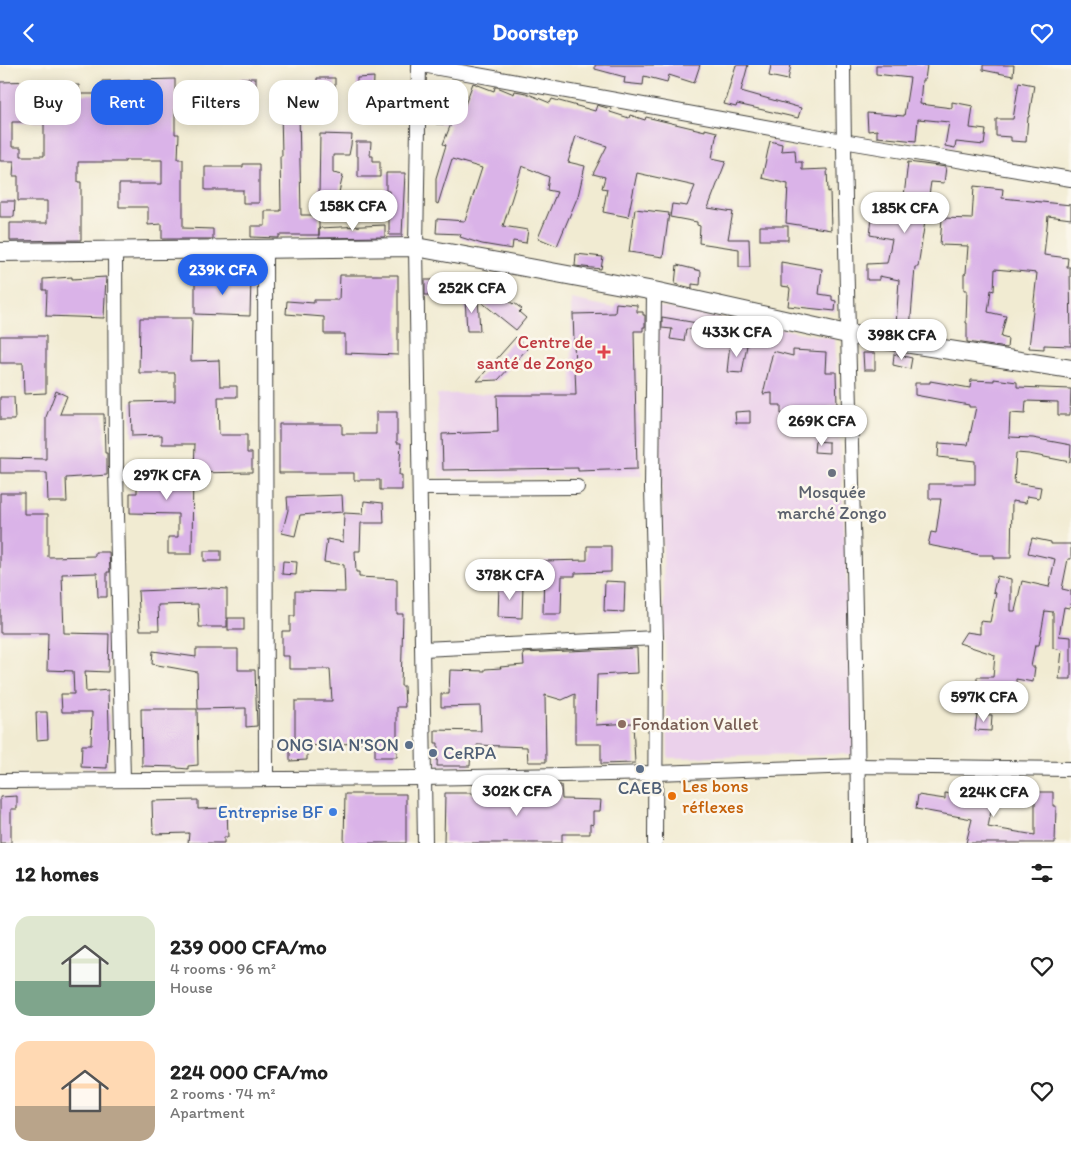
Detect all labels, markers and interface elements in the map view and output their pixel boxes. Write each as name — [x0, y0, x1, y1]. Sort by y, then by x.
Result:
icon: back — [15, 19, 43, 47]
text: Doorstep — [492, 19, 579, 46]
icon: heart — [1028, 19, 1056, 47]
chip: Buy — [15, 80, 81, 125]
chip: Rent — [91, 80, 163, 125]
chip: Filters — [173, 80, 259, 125]
chip: New — [269, 80, 338, 125]
chip: Apartment — [348, 80, 468, 125]
pin: 158K CFA — [301, 189, 405, 232]
pin: 185K CFA — [853, 191, 957, 234]
text: 158K CFA — [319, 196, 387, 215]
text: 185K CFA — [871, 198, 939, 217]
pin: 239K CFA — [171, 253, 275, 296]
text: 239K CFA — [189, 260, 257, 279]
pin: 252K CFA — [420, 271, 524, 314]
text: 252K CFA — [438, 278, 506, 297]
pin: 433K CFA — [685, 315, 789, 358]
pin: 398K CFA — [850, 319, 954, 361]
text: 433K CFA — [702, 322, 772, 341]
text: 398K CFA — [868, 325, 936, 344]
place label: Centre de santé de Zongo — [477, 331, 593, 374]
marker: Centre de santé de Zongo — [597, 345, 611, 359]
pin: 269K CFA — [770, 405, 874, 447]
text: 269K CFA — [788, 411, 856, 430]
pin: 297K CFA — [115, 459, 219, 501]
text: 297K CFA — [133, 465, 201, 484]
marker: Mosquée marché Zongo — [826, 467, 838, 479]
place label: Mosquée marché Zongo — [777, 481, 887, 524]
pin: 378K CFA — [458, 559, 562, 601]
text: 378K CFA — [476, 565, 544, 584]
pin: 597K CFA — [932, 681, 1036, 723]
text: 597K CFA — [950, 687, 1018, 706]
place label: Fondation Vallet — [632, 713, 759, 735]
marker: Fondation Vallet — [616, 718, 628, 730]
place label: ONG SIA N'SON — [276, 734, 399, 756]
marker: ONG SIA N'SON — [403, 739, 415, 751]
place label: CeRPA — [443, 742, 497, 764]
marker: CeRPA — [427, 747, 439, 759]
marker: CAEB — [634, 763, 646, 775]
pin: 302K CFA — [465, 775, 569, 817]
place label: Les bons réflexes — [682, 775, 748, 818]
pin: 224K CFA — [942, 775, 1046, 818]
place label: CAEB — [618, 777, 662, 799]
text: 302K CFA — [482, 781, 552, 800]
text: 224K CFA — [960, 782, 1028, 801]
marker: Les bons réflexes — [666, 790, 678, 802]
place label: Entreprise BF — [218, 801, 324, 823]
marker: Entreprise BF — [327, 806, 339, 818]
icon: filters — [1028, 859, 1056, 887]
text: 12 homes — [15, 861, 99, 886]
text: 239 000 CFA/mo — [170, 934, 327, 959]
icon: home — [55, 936, 115, 996]
icon: heart — [1028, 952, 1056, 980]
text: 4 rooms · 96 m² — [170, 959, 276, 978]
text: House — [170, 978, 213, 997]
text: 224 000 CFA/mo — [170, 1059, 328, 1084]
icon: home — [55, 1061, 115, 1121]
icon: heart — [1028, 1077, 1056, 1105]
text: 2 rooms · 74 m² — [170, 1084, 275, 1103]
text: Apartment — [170, 1103, 245, 1122]

